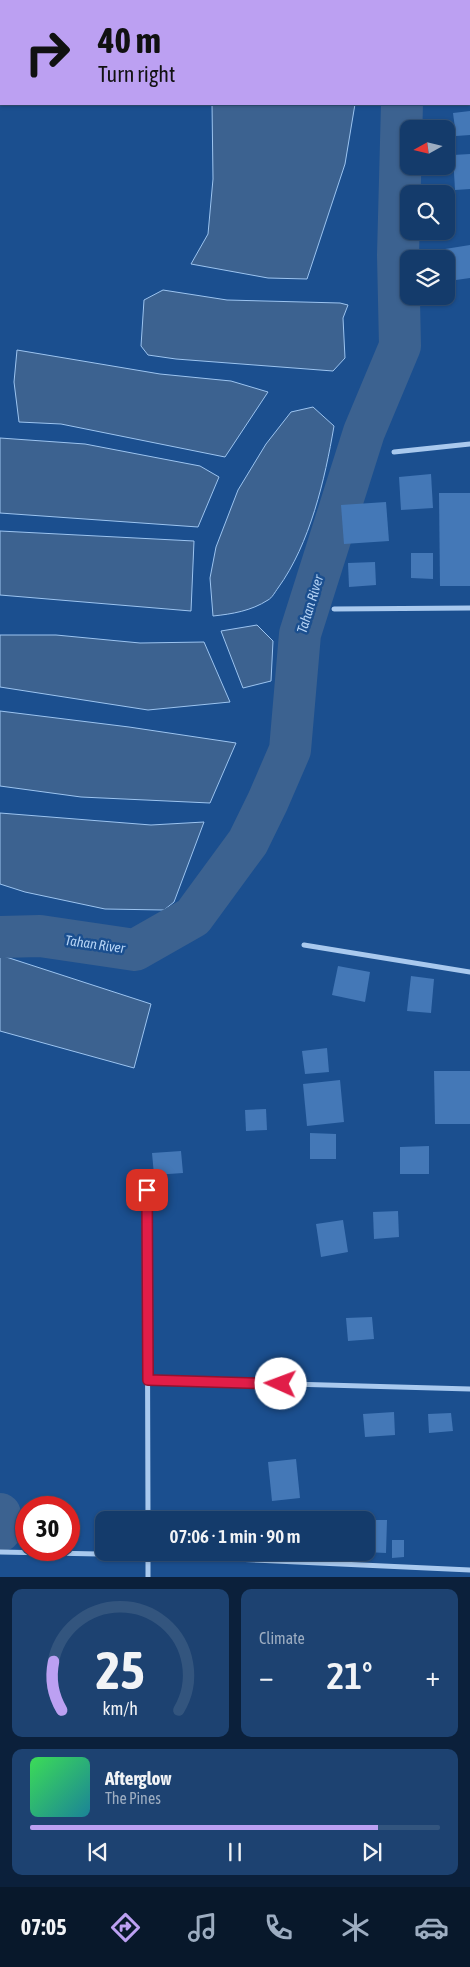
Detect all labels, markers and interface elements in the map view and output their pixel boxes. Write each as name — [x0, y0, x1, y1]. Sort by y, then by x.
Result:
icon: right — [15, 20, 80, 85]
text: 40 m — [98, 20, 161, 60]
text: Turn right — [98, 61, 175, 87]
north arrow — [400, 120, 455, 175]
map controls — [400, 120, 455, 305]
button: search — [400, 185, 455, 240]
button: layers — [400, 250, 455, 305]
water label: Tahan River — [294, 572, 327, 635]
water label: Tahan River — [64, 932, 127, 956]
pin — [126, 1169, 168, 1211]
icon: arrive — [133, 1176, 161, 1204]
position arrow — [254, 1357, 306, 1409]
speed limit sign: 30 — [15, 1496, 80, 1561]
text: 07:06 · 1 min · 90 m — [170, 1525, 300, 1547]
text: Climate — [259, 1629, 305, 1647]
text: 25 — [96, 1640, 145, 1700]
text: 21° — [326, 1654, 373, 1697]
text: − — [259, 1660, 274, 1692]
text: + — [425, 1660, 440, 1692]
text: km/h — [103, 1698, 138, 1719]
text: Afterglow — [105, 1767, 172, 1789]
text: The Pines — [105, 1789, 161, 1807]
icon: previous — [84, 1838, 112, 1866]
icon: pause — [221, 1838, 249, 1866]
icon: next — [358, 1838, 386, 1866]
icon: directions — [108, 1910, 143, 1945]
icon: music — [185, 1910, 220, 1945]
icon: phone — [261, 1910, 296, 1945]
icon: climate — [338, 1910, 373, 1945]
icon: car — [414, 1910, 449, 1945]
text: 07:05 — [21, 1914, 66, 1940]

